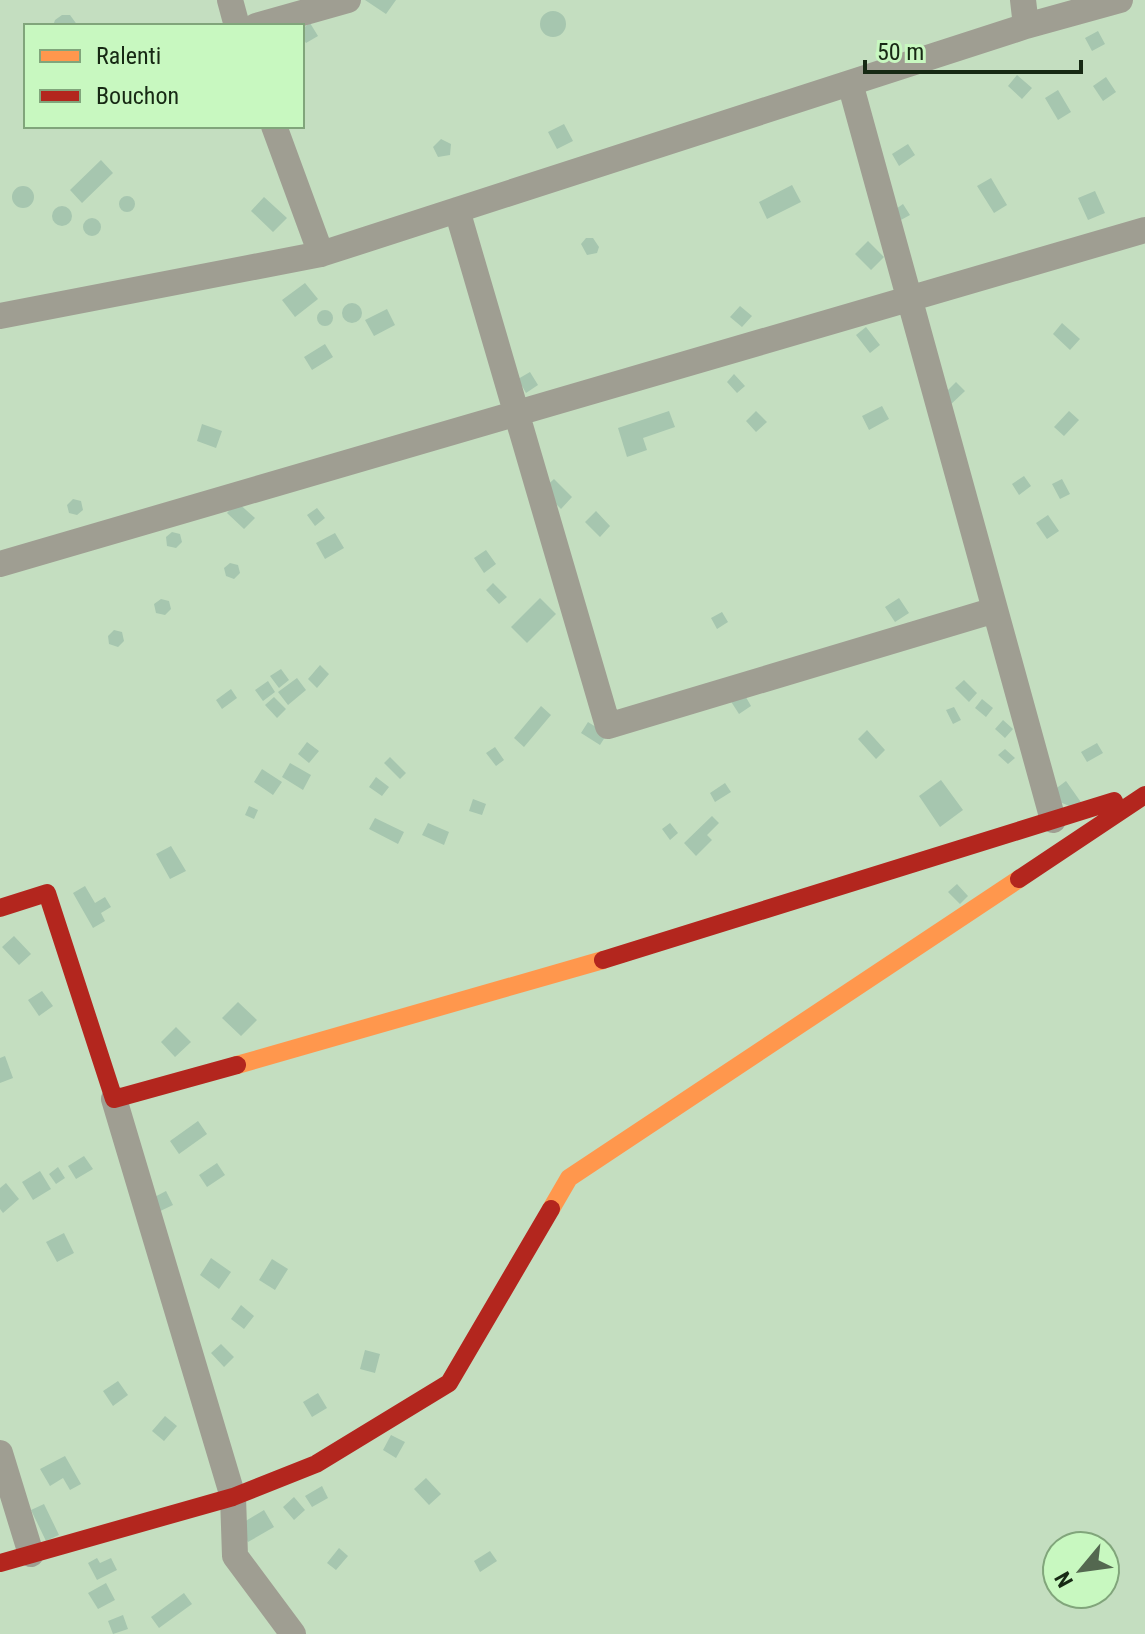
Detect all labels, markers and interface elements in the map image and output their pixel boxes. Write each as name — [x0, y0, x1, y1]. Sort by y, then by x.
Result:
legend — [24, 24, 304, 128]
scale bar — [865, 24, 1081, 74]
text: 50 m — [877, 38, 924, 66]
text: Ralenti — [96, 42, 161, 70]
text: Bouchon — [96, 82, 179, 110]
north arrow — [1041, 1530, 1121, 1610]
text: N — [1050, 1567, 1078, 1591]

